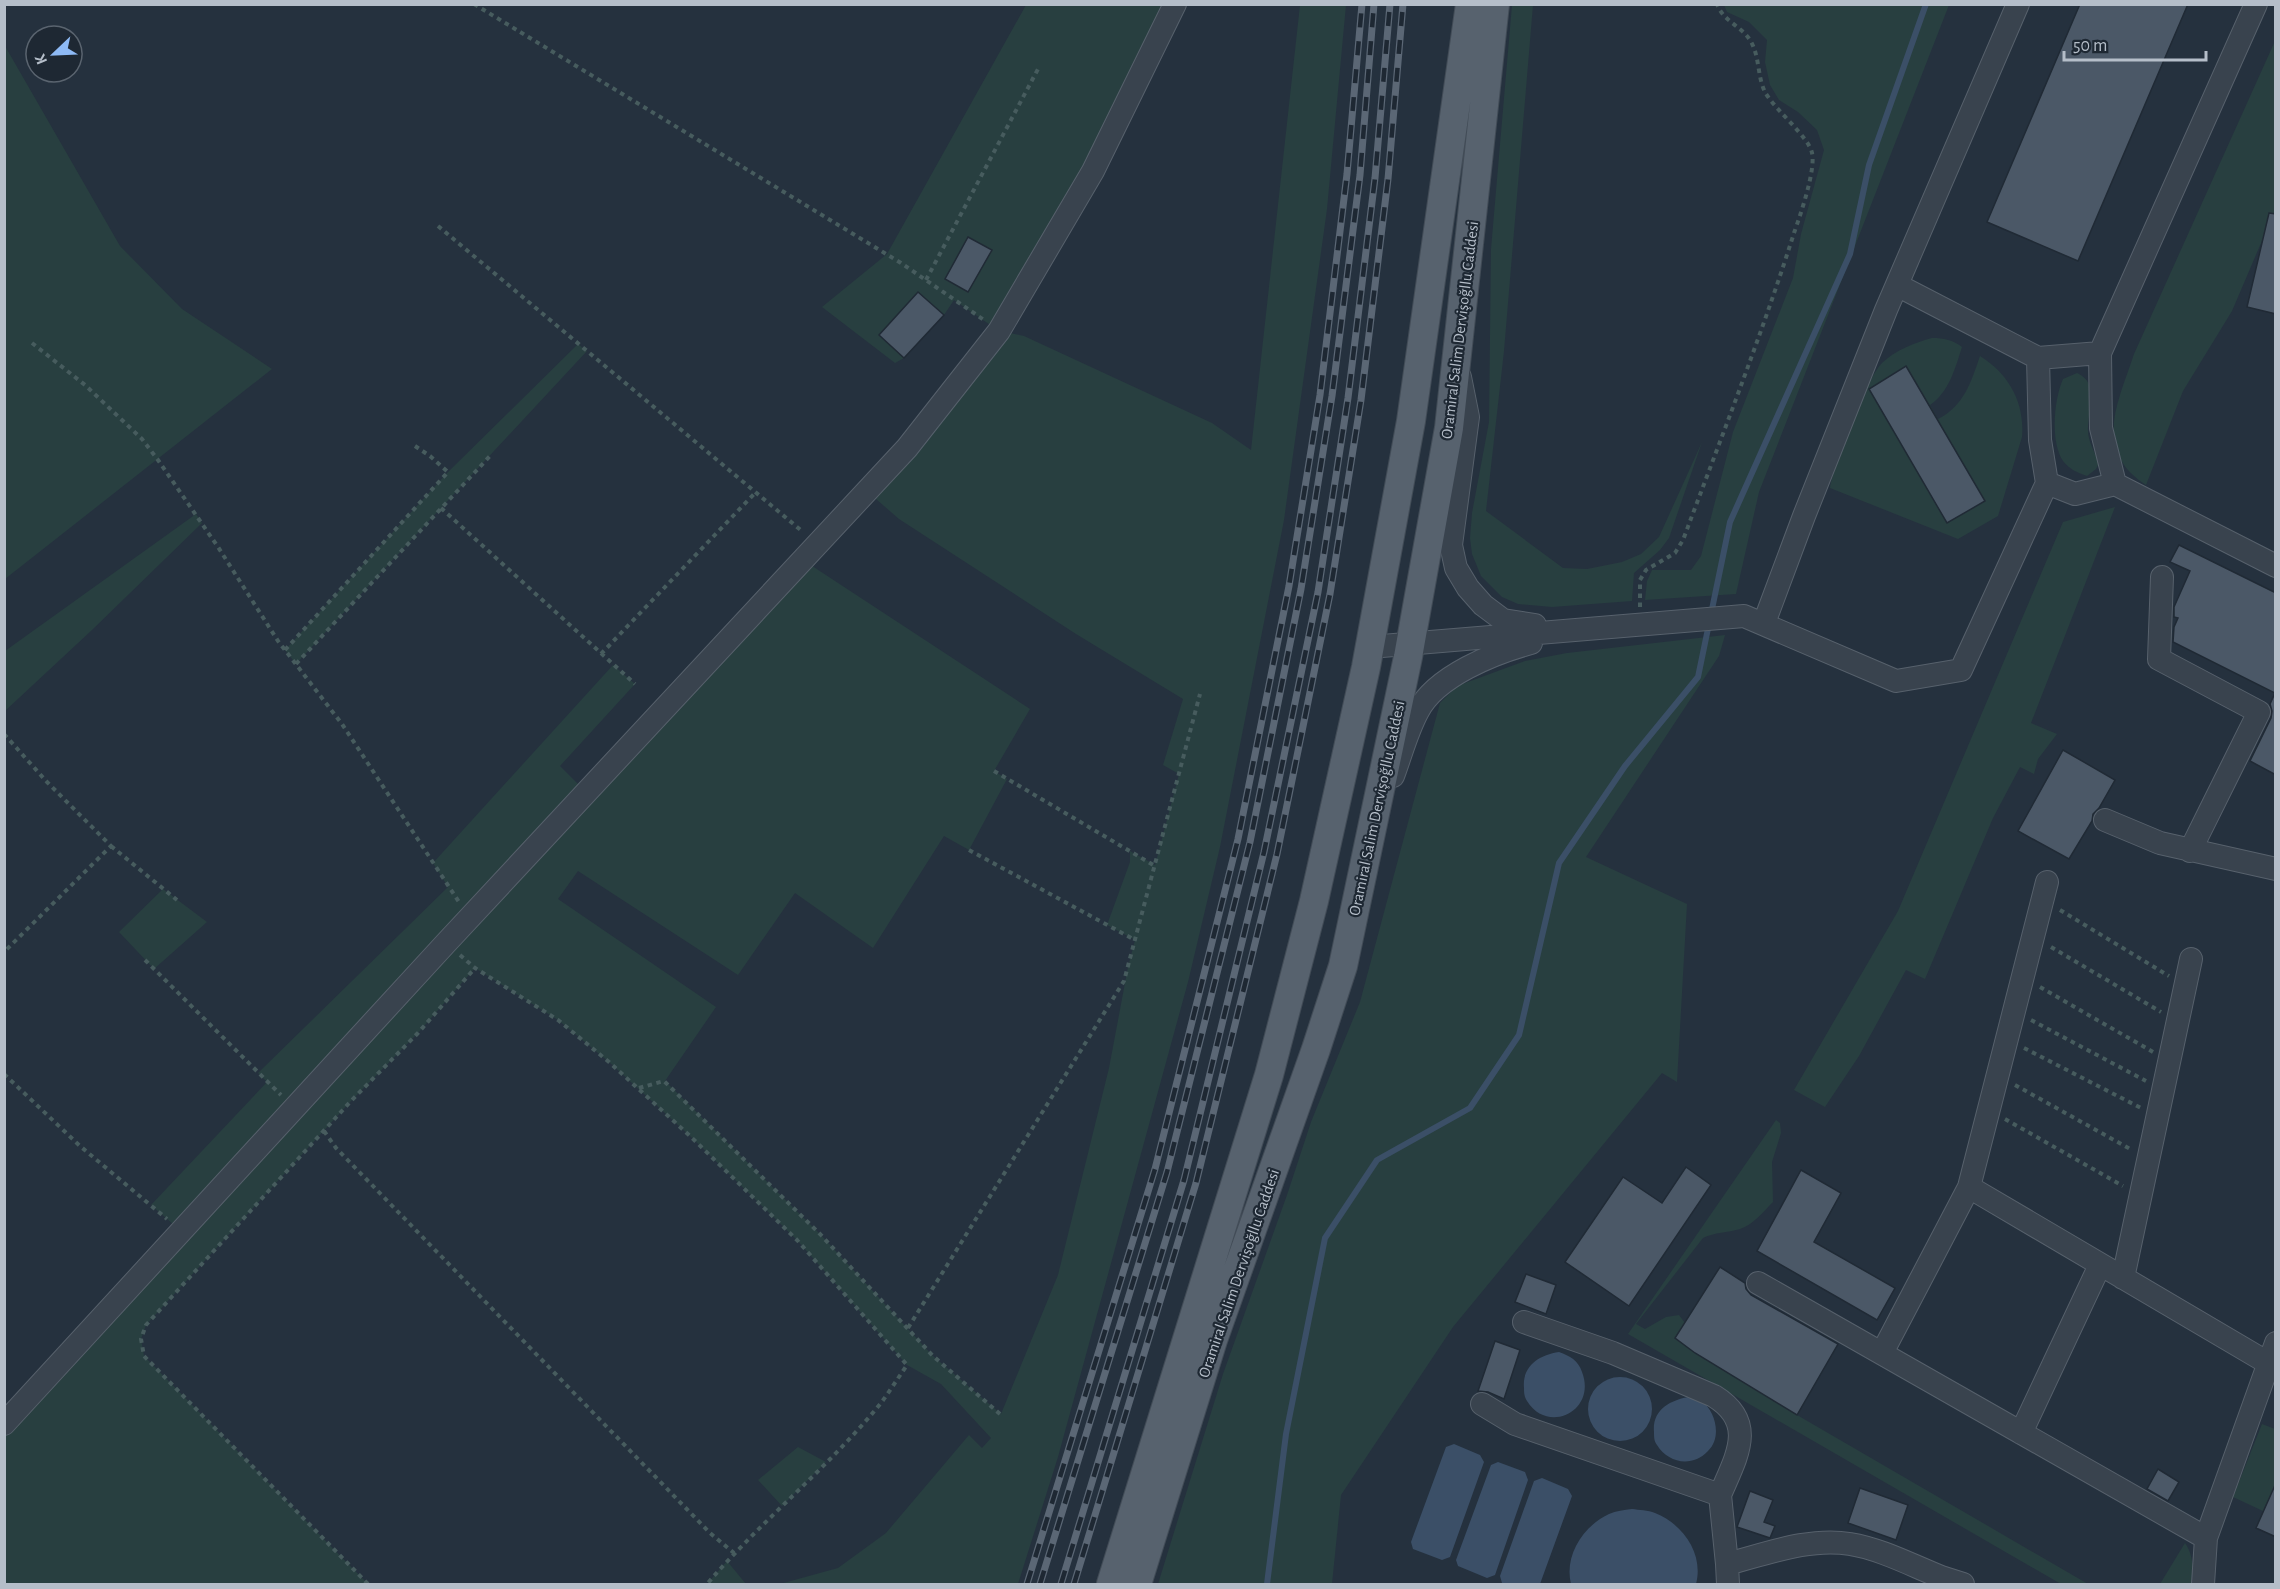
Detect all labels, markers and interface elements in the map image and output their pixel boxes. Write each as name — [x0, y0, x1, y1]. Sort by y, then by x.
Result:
north arrow — [24, 24, 84, 84]
scale bar — [2064, 24, 2206, 62]
text: 50 m — [2073, 37, 2107, 55]
text: K — [32, 51, 50, 67]
street label: Oramiral Salim Dervişoğllu Caddesi — [1439, 220, 1481, 440]
street label: Oramiral Salim Dervişoğllu Caddesi — [1346, 699, 1408, 917]
street label: Oramiral Salim Dervişoğllu Caddesi — [1196, 1167, 1282, 1380]

